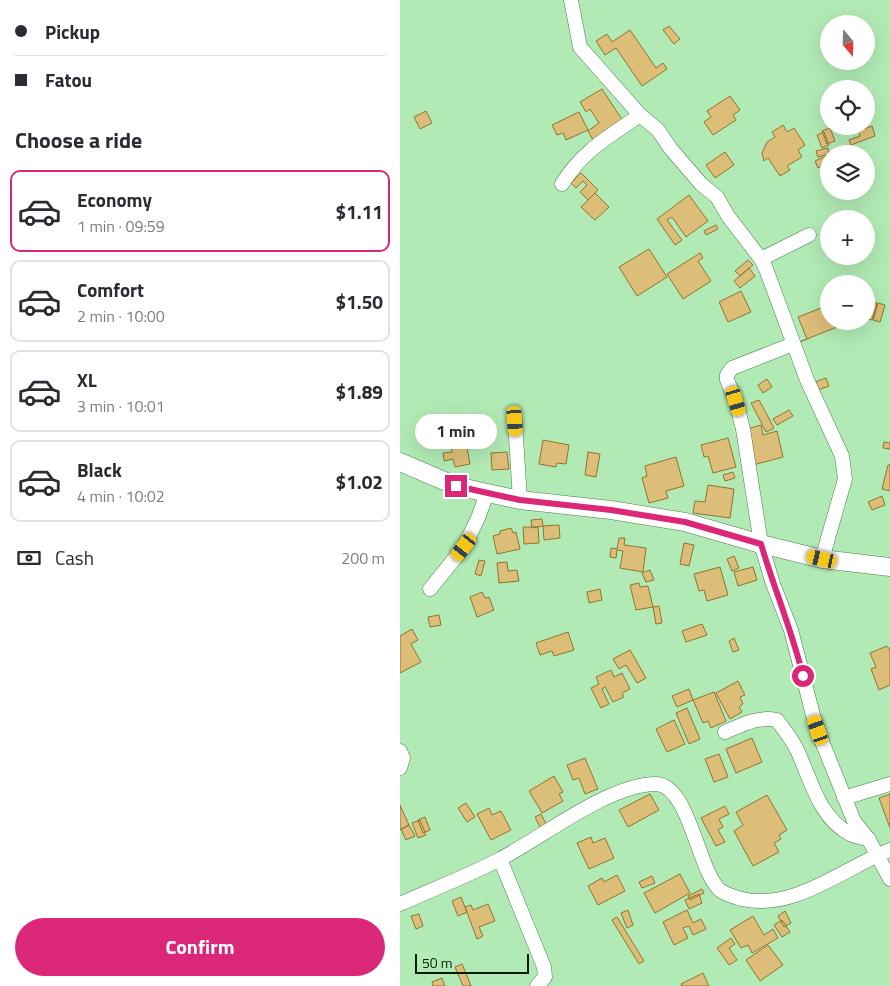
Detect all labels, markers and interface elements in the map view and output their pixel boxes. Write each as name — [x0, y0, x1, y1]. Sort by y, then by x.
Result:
north arrow — [820, 15, 875, 70]
map controls — [820, 15, 875, 330]
text: Pickup — [45, 17, 100, 46]
text: Fatou — [45, 65, 92, 94]
button: locate — [820, 80, 875, 135]
text: Choose a ride — [15, 123, 142, 157]
button: layers — [820, 145, 875, 200]
text: Economy — [77, 185, 152, 214]
icon: car — [17, 189, 62, 234]
text: $1.11 — [336, 197, 383, 226]
button: + — [820, 210, 875, 265]
text: 1 min · 09:59 — [77, 214, 165, 238]
text: Comfort — [77, 275, 144, 304]
button: − — [820, 275, 875, 330]
icon: car — [17, 279, 62, 324]
text: $1.50 — [336, 287, 383, 316]
text: 2 min · 10:00 — [77, 304, 165, 328]
text: XL — [77, 365, 97, 394]
icon: car — [17, 369, 62, 414]
text: $1.89 — [336, 377, 383, 406]
car — [724, 384, 747, 418]
text: 3 min · 10:01 — [77, 394, 165, 418]
car — [506, 406, 523, 436]
callout: 1 min — [415, 414, 497, 448]
text: 1 min — [437, 419, 475, 443]
text: Black — [77, 455, 122, 484]
icon: car — [17, 459, 62, 504]
text: $1.02 — [336, 467, 383, 496]
route end — [445, 475, 467, 497]
text: 4 min · 10:02 — [77, 484, 165, 508]
car — [448, 531, 479, 563]
text: Cash — [55, 543, 94, 572]
icon: cash — [15, 544, 43, 572]
text: 200 m — [341, 546, 385, 570]
car — [805, 548, 838, 570]
route start — [792, 665, 814, 687]
car — [806, 713, 829, 747]
button: Confirm — [15, 918, 385, 976]
scale bar — [415, 951, 529, 974]
text: 50 m — [422, 952, 452, 973]

